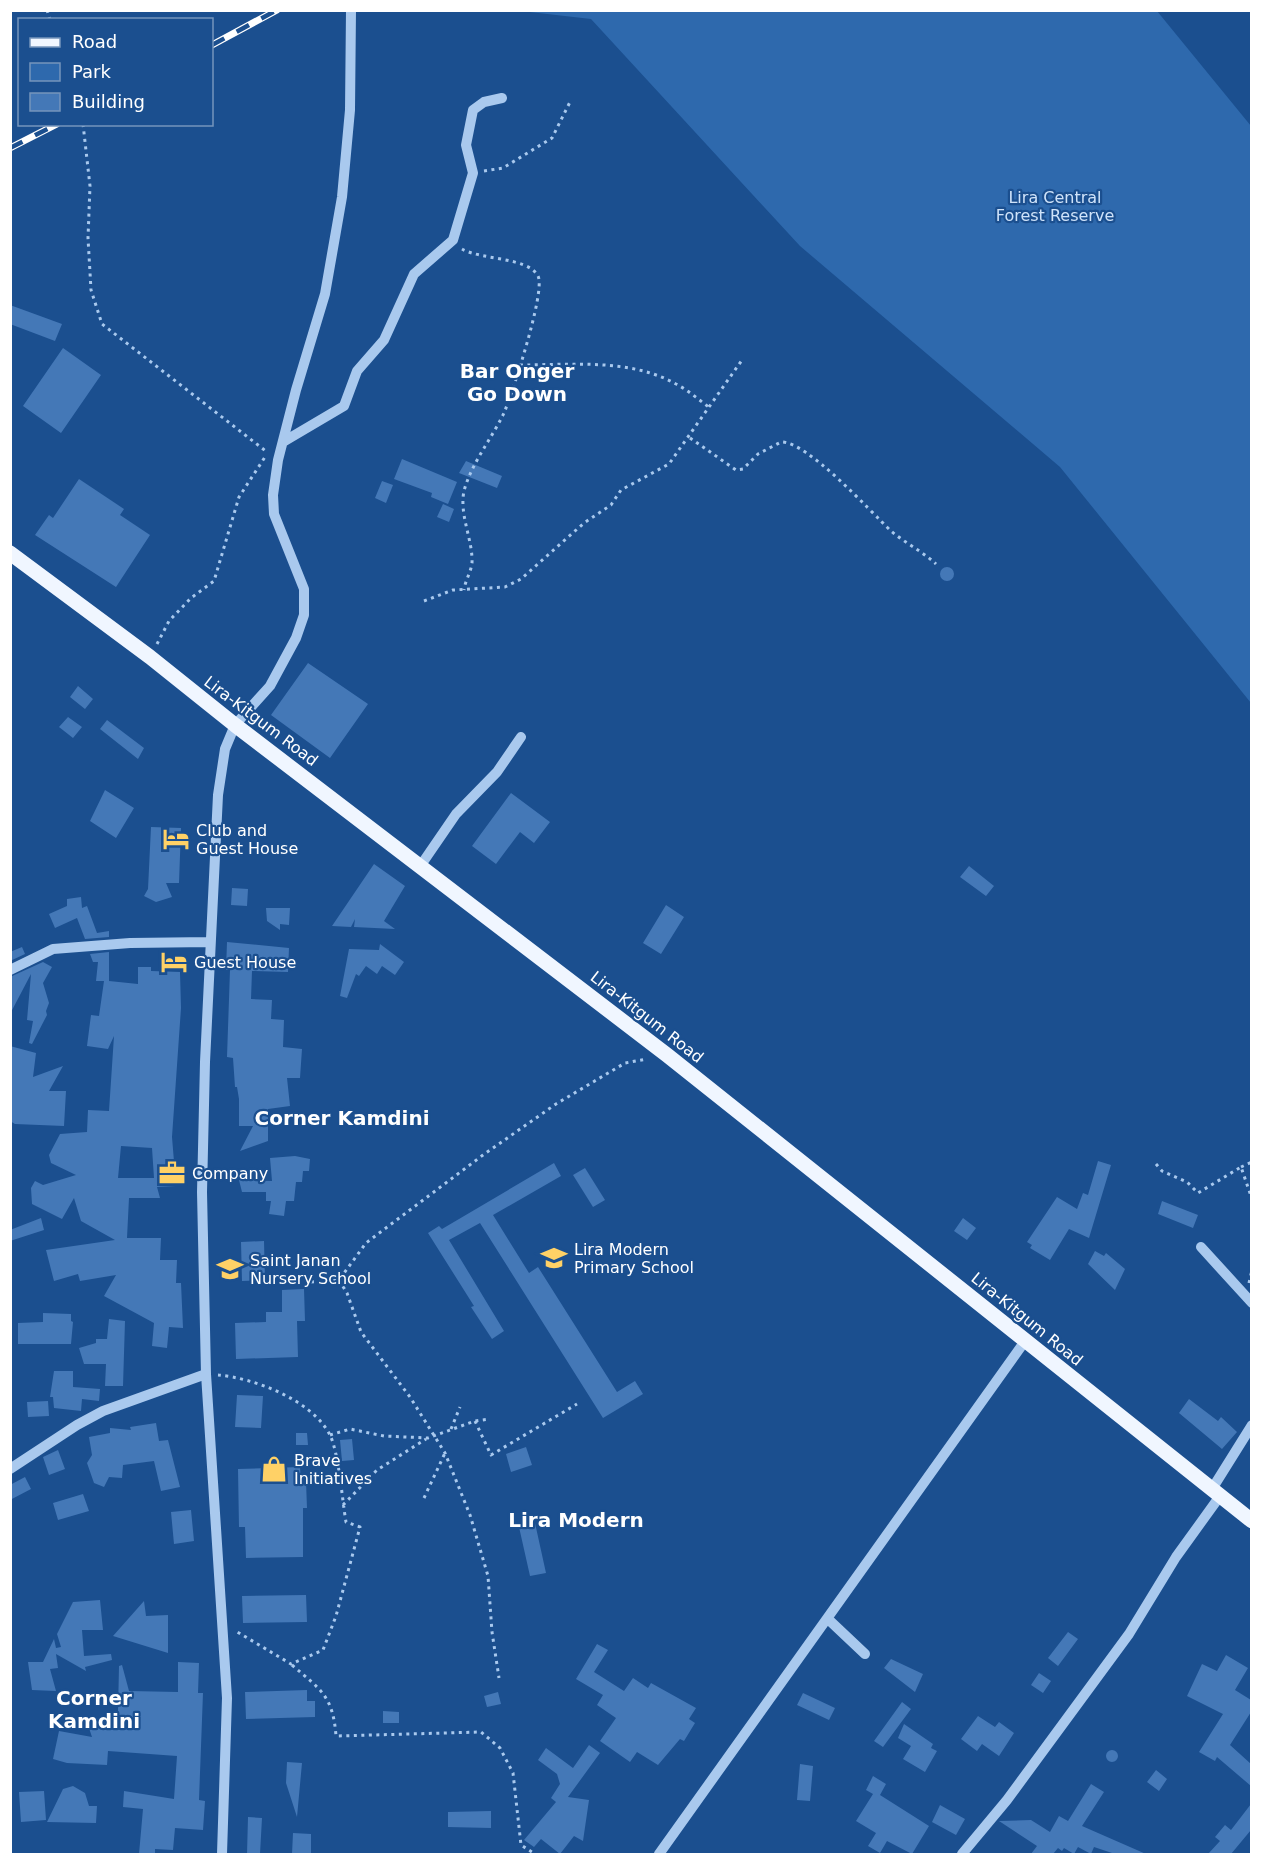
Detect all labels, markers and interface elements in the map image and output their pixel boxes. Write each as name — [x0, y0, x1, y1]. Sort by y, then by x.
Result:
legend — [18, 18, 213, 126]
text: Road — [72, 31, 117, 52]
text: Park — [72, 61, 111, 82]
text: Building — [72, 91, 145, 112]
park label: Lira Central Forest Reserve — [996, 188, 1114, 225]
district label: Bar Onger Go Down — [460, 359, 574, 406]
street label: Lira-Kitgum Road — [200, 672, 322, 770]
place label: Club and Guest House — [196, 821, 298, 858]
hotel icon: Club and Guest House — [161, 824, 191, 854]
hotel icon: Guest House — [159, 947, 189, 977]
place label: Guest House — [194, 953, 296, 972]
street label: Lira-Kitgum Road — [587, 967, 707, 1067]
district label: Corner Kamdini — [254, 1106, 430, 1130]
office icon: Company — [157, 1158, 187, 1188]
place label: Company — [192, 1164, 268, 1183]
place label: Lira Modern Primary School — [574, 1240, 694, 1277]
school or university icon: Lira Modern Primary School — [539, 1243, 569, 1273]
place label: Saint Janan Nursery School — [250, 1251, 371, 1288]
school or university icon: Saint Janan Nursery School — [215, 1254, 245, 1284]
street label: Lira-Kitgum Road — [967, 1268, 1087, 1370]
place label: Brave Initiatives — [294, 1451, 372, 1488]
shop icon: Brave Initiatives — [259, 1454, 289, 1484]
district label: Lira Modern — [508, 1508, 644, 1532]
district label: Corner Kamdini — [48, 1686, 140, 1733]

